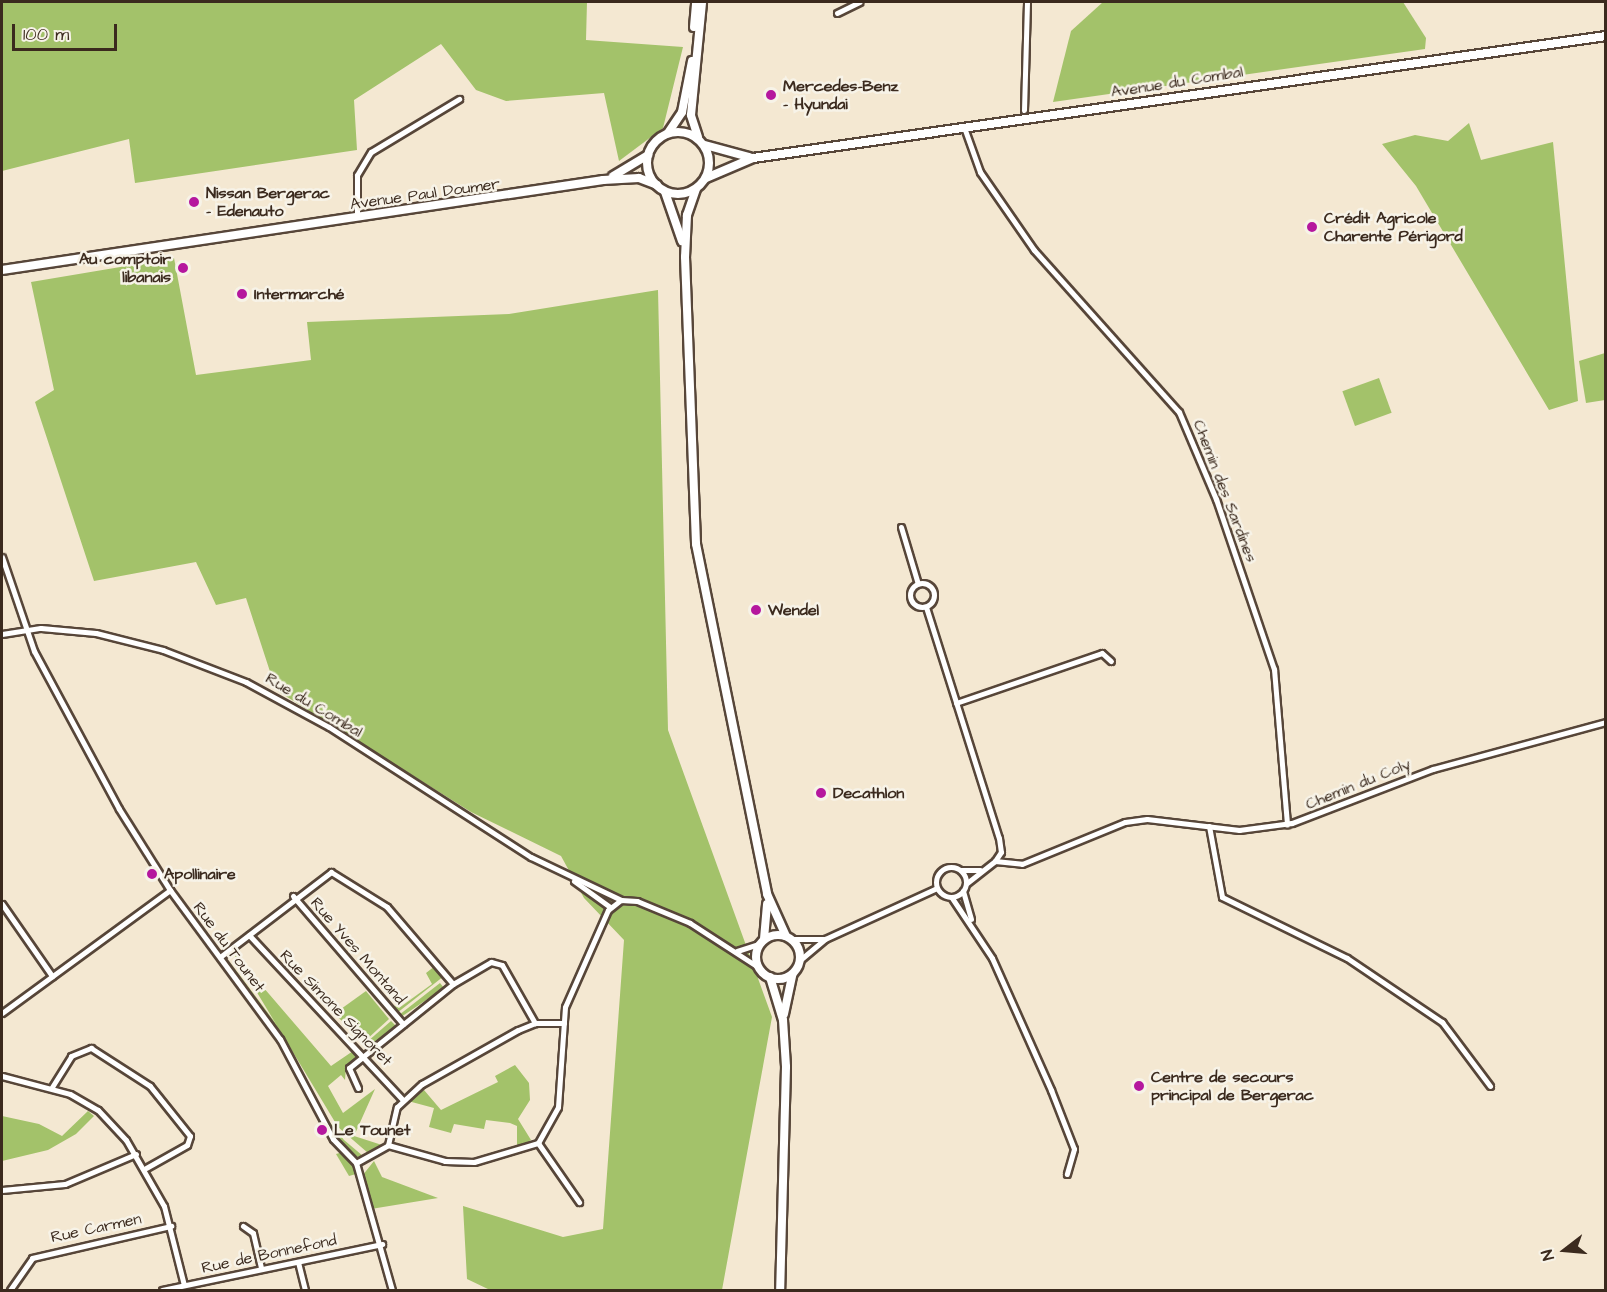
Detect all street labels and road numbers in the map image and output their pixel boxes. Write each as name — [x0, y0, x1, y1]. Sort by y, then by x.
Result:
street label: Avenue du Combal — [1110, 62, 1244, 102]
street label: Avenue Paul Doumer — [349, 174, 501, 214]
street label: Chemin des Sardines — [1189, 417, 1261, 565]
street label: Rue du Combal — [262, 669, 366, 741]
street label: Chemin du Coly — [1303, 754, 1413, 814]
street label: Rue Yves Montand — [306, 894, 410, 1008]
street label: Rue du Tounet — [189, 898, 269, 996]
street label: Rue Simone Signoret — [276, 946, 396, 1070]
street label: Rue Carmen — [49, 1209, 143, 1247]
street label: Rue de Bonnefond — [200, 1230, 338, 1278]

